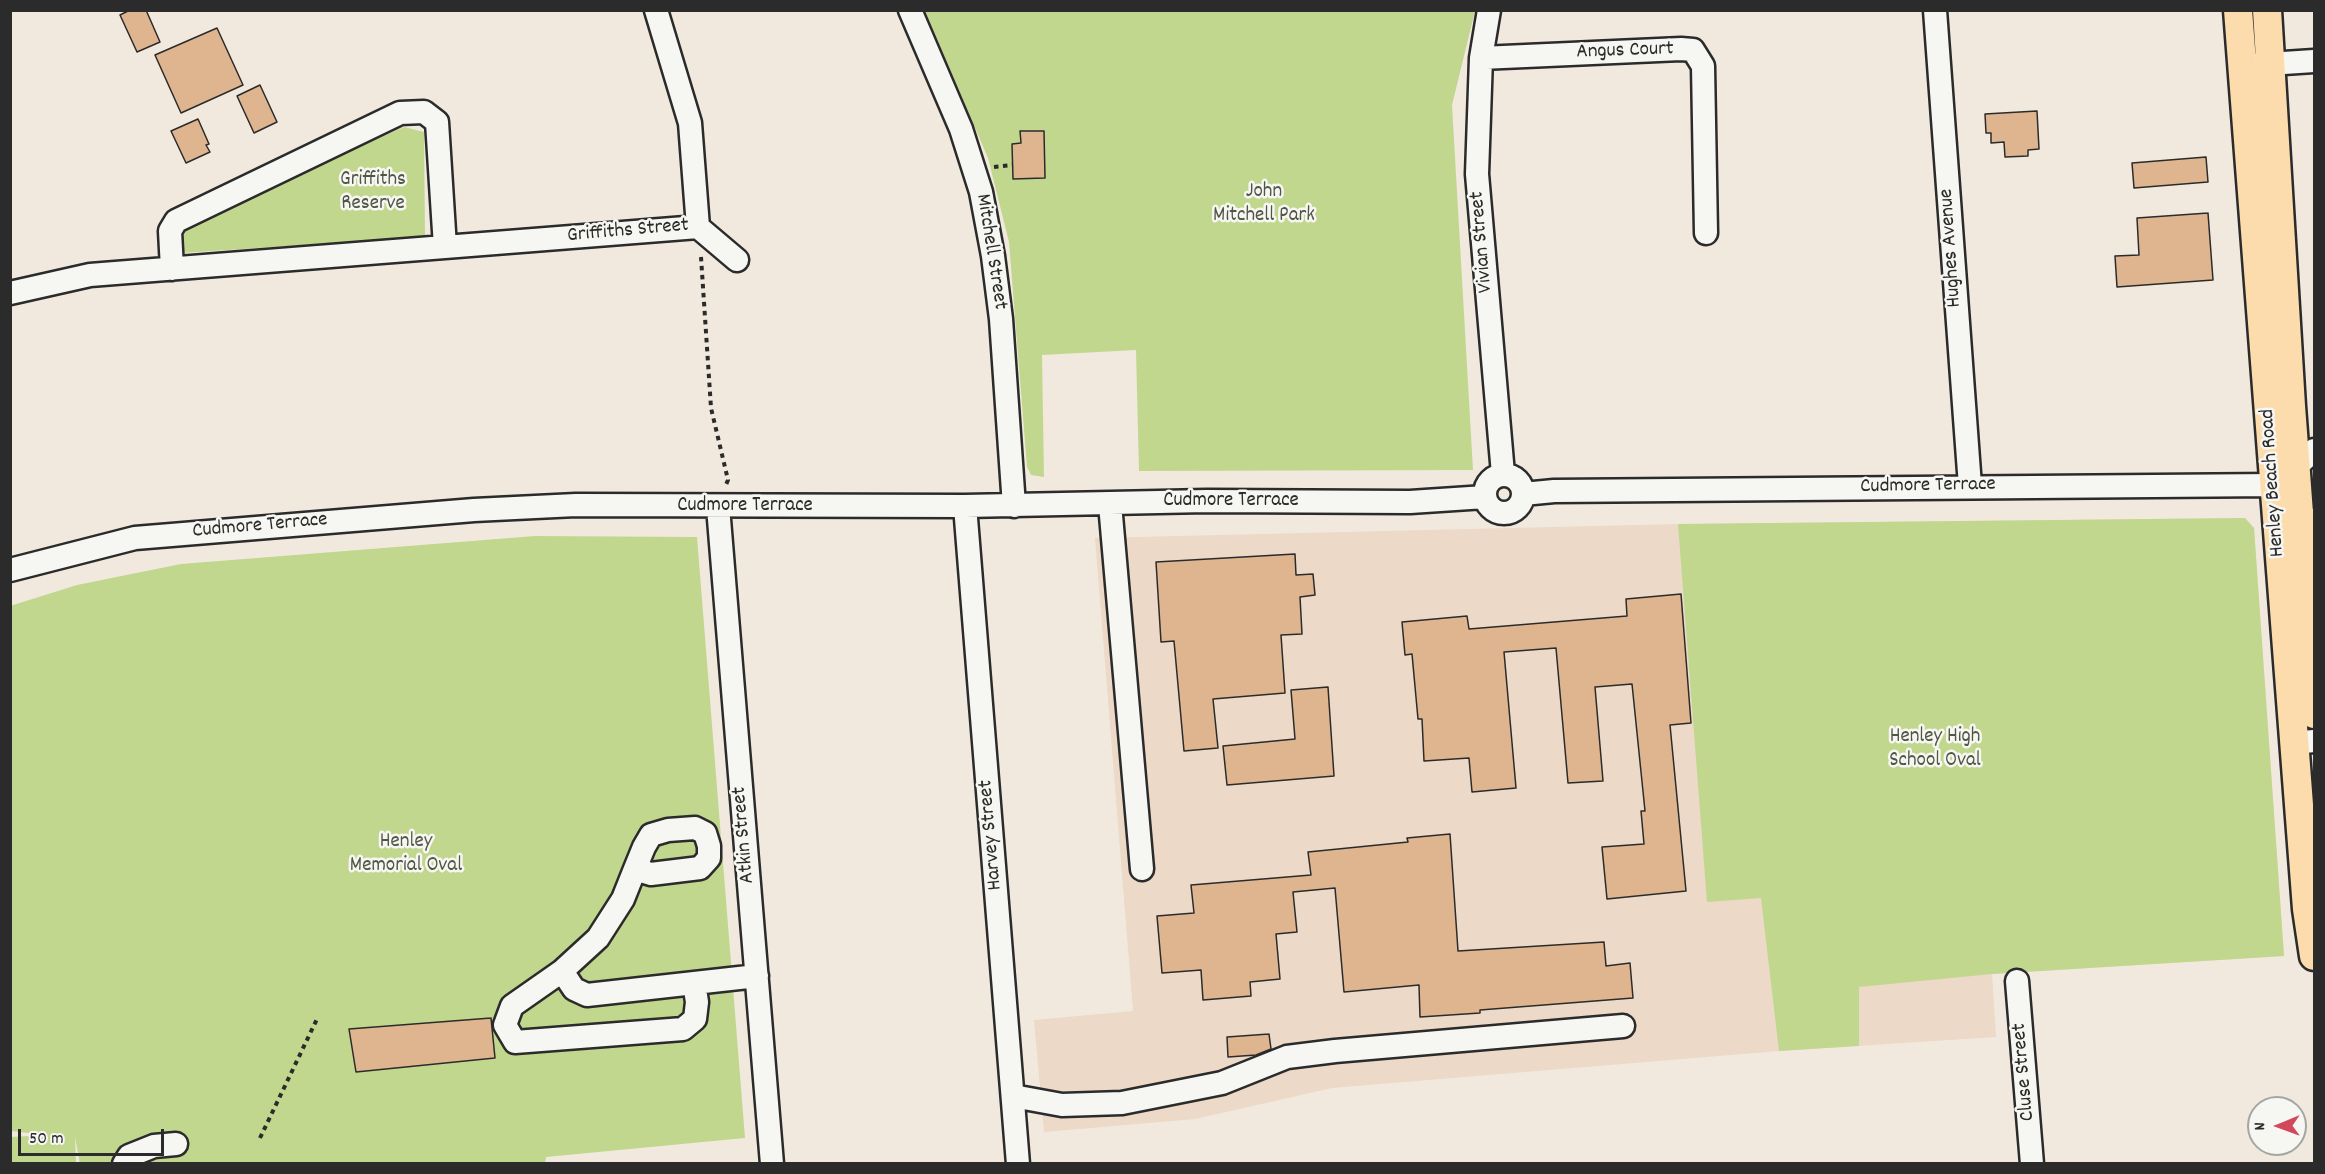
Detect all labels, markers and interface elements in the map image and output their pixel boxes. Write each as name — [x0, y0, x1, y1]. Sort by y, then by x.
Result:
street label: Angus Court — [1576, 38, 1674, 66]
park label: Griffiths Reserve — [340, 168, 406, 218]
park label: John Mitchell Park — [1213, 180, 1315, 230]
street label: Hughes Avenue — [1935, 188, 1969, 308]
street label: Vivian Street — [1466, 190, 1500, 294]
street label: Mitchell Street — [968, 192, 1012, 312]
street label: Griffiths Street — [566, 214, 690, 250]
street label: Henley Beach Road — [2256, 408, 2292, 558]
street label: Cudmore Terrace — [1860, 473, 1996, 501]
street label: Cudmore Terrace — [1163, 489, 1299, 515]
street label: Cudmore Terrace — [677, 494, 813, 520]
street label: Cudmore Terrace — [191, 509, 329, 545]
park label: Henley High School Oval — [1889, 725, 1981, 775]
street label: Harvey Street — [975, 779, 1009, 891]
street label: Atkin Street — [728, 785, 762, 885]
park label: Henley Memorial Oval — [350, 830, 462, 880]
street label: Cluse Street — [2008, 1022, 2042, 1122]
north arrow — [2247, 1096, 2307, 1156]
scale bar — [21, 1117, 166, 1155]
text: N — [2249, 1122, 2272, 1130]
text: 50 m — [29, 1127, 64, 1152]

